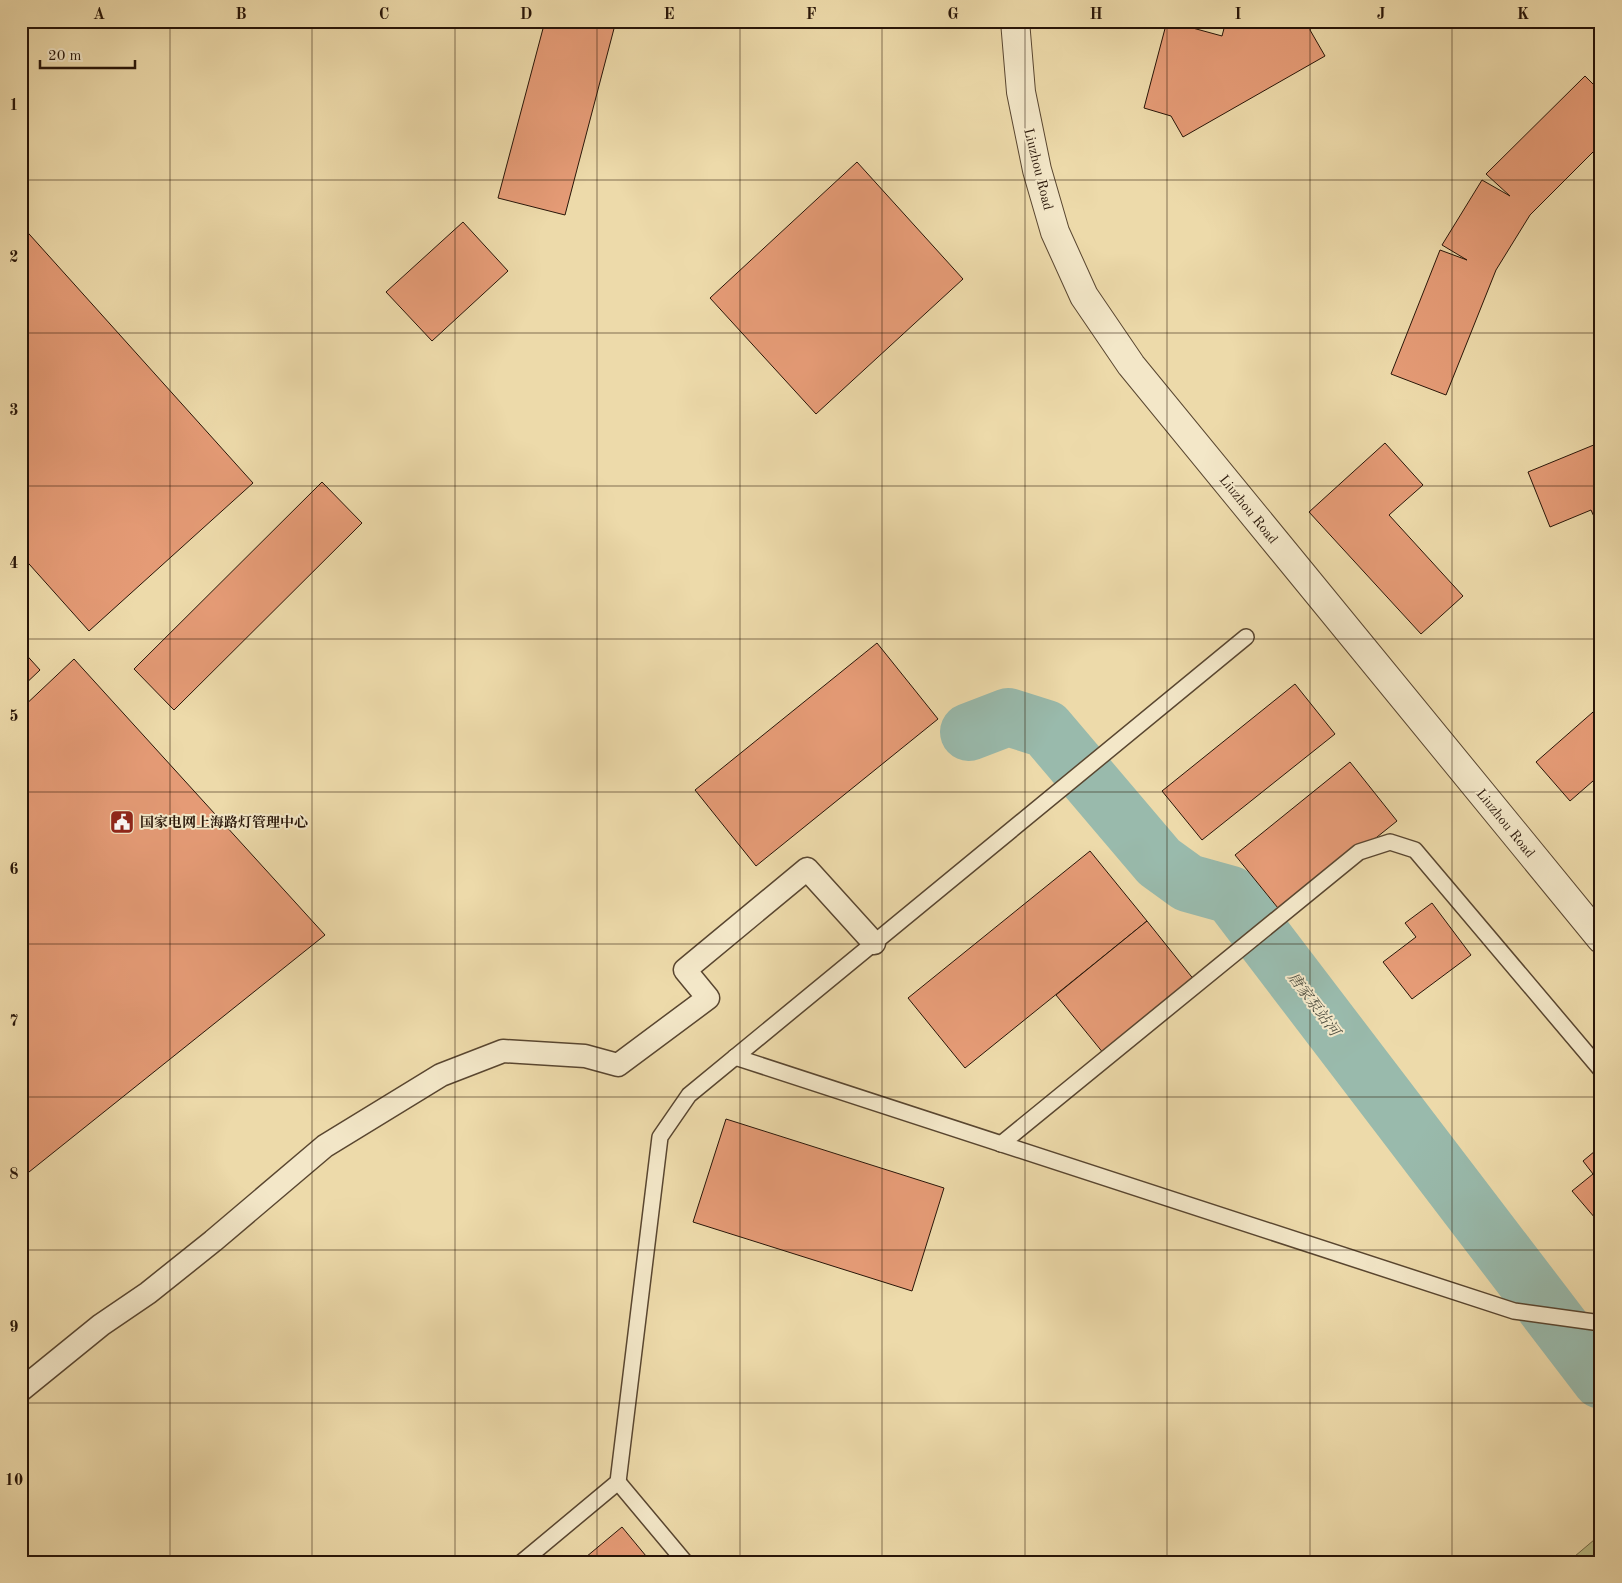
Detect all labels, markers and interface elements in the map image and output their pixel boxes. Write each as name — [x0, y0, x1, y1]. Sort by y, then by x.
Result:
text: A — [93, 7, 105, 23]
text: B — [235, 7, 247, 23]
text: C — [379, 7, 389, 23]
text: D — [520, 7, 532, 23]
text: E — [663, 7, 675, 23]
text: F — [806, 7, 817, 23]
text: G — [947, 7, 959, 23]
text: H — [1089, 7, 1103, 23]
text: I — [1234, 7, 1242, 23]
text: J — [1377, 7, 1386, 23]
text: K — [1517, 7, 1529, 23]
scale bar — [40, 38, 135, 70]
text: 20 m — [48, 49, 82, 64]
text: 1 — [9, 98, 19, 114]
street label: Liuzhou Road — [1021, 127, 1055, 212]
text: 2 — [9, 250, 19, 266]
text: 3 — [9, 403, 19, 419]
street label: Liuzhou Road — [1216, 473, 1280, 547]
text: 4 — [9, 556, 19, 572]
text: 5 — [9, 709, 19, 725]
street label: Liuzhou Road — [1473, 787, 1537, 861]
public building icon: 国家电网上海路灯管理中心 — [109, 809, 135, 835]
place label: 国家电网上海路灯管理中心 — [140, 814, 308, 830]
text: 6 — [9, 862, 19, 878]
water label: 唐家泵站河 — [1284, 969, 1345, 1042]
text: 7 — [9, 1014, 19, 1030]
text: 8 — [9, 1167, 19, 1183]
text: 9 — [9, 1320, 19, 1336]
text: 10 — [5, 1473, 23, 1489]

